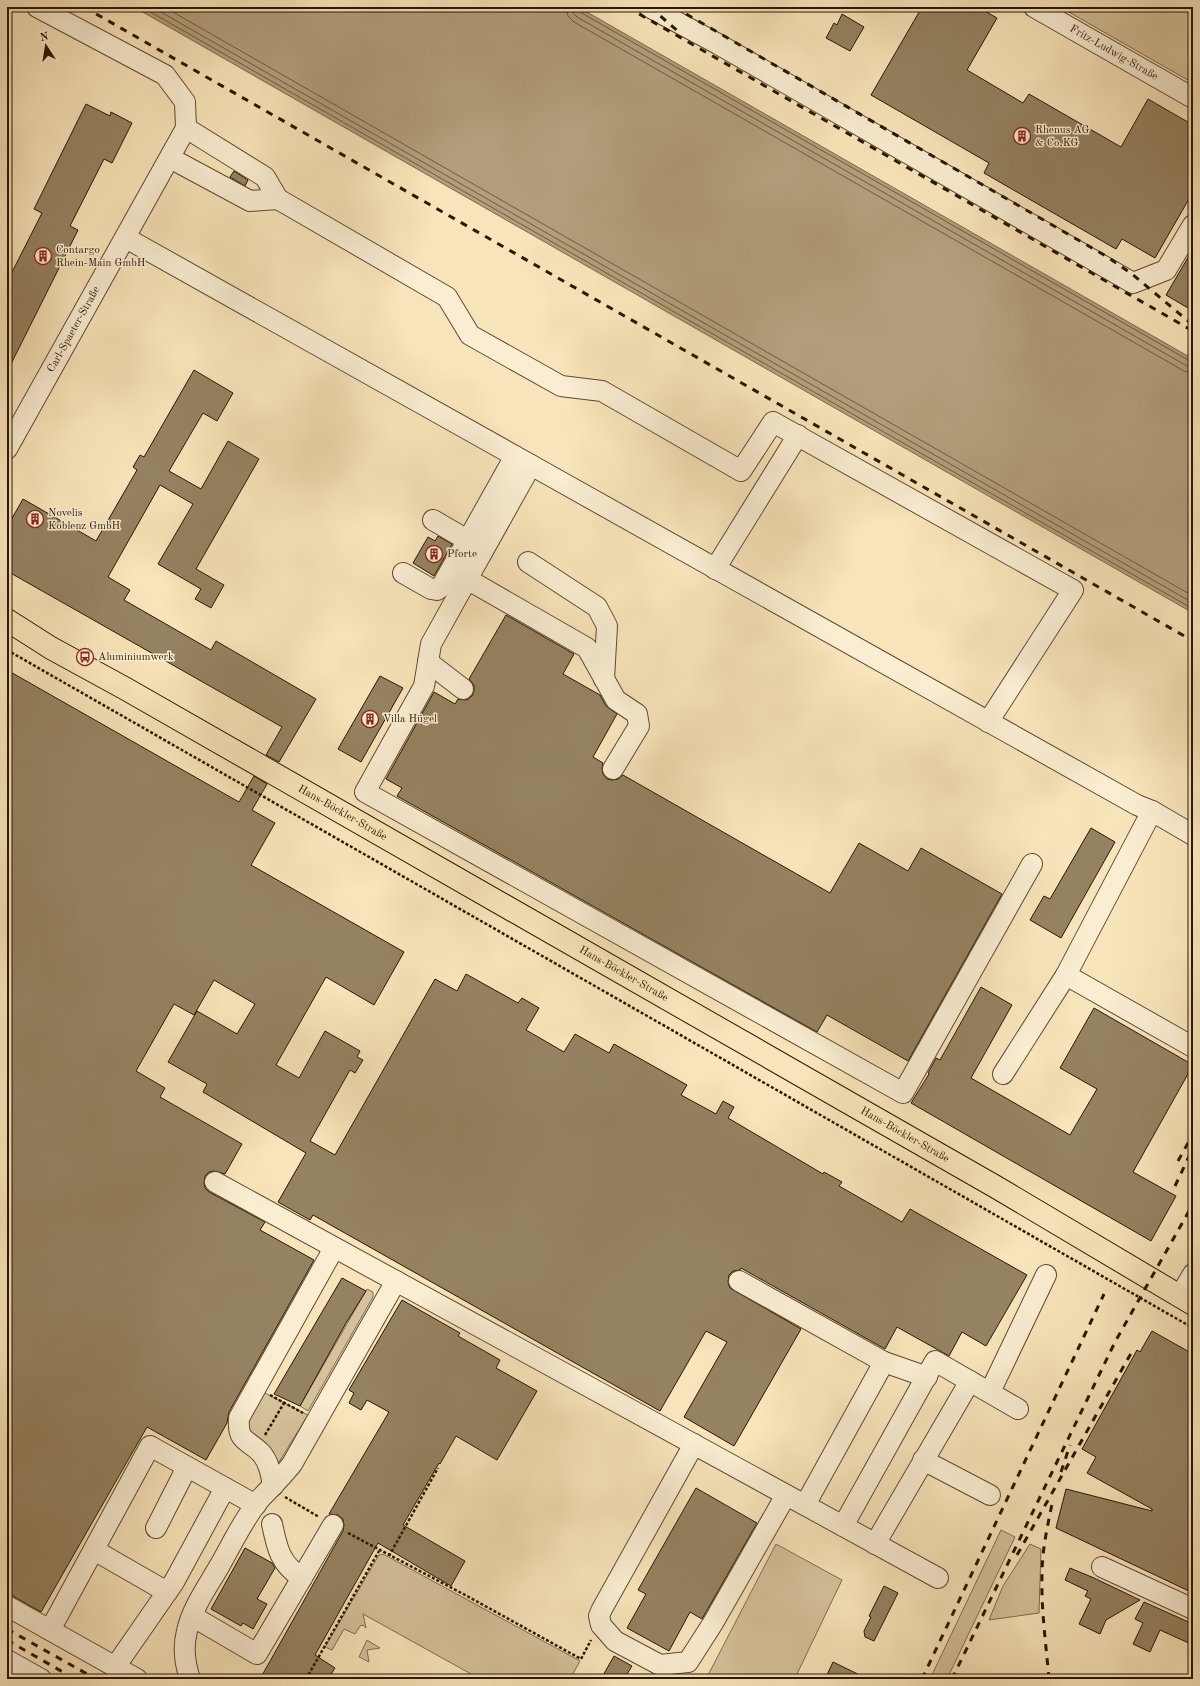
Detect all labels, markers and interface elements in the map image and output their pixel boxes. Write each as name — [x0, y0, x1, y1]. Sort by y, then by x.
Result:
street label: Fritz-Ludwig-Straße — [1068, 23, 1160, 82]
north arrow — [26, 26, 66, 66]
text: N — [39, 31, 50, 44]
place label: Rhenus AG & Co.KG — [1035, 125, 1089, 149]
building icon: Rhenus AG & Co.KG — [1012, 126, 1032, 146]
place label: Contargo Rhein-Main GmbH — [56, 245, 146, 269]
building icon: Contargo Rhein-Main GmbH — [33, 246, 53, 266]
street label: Carl-Spaeter-Straße — [45, 285, 102, 374]
place label: Novelis Koblenz GmbH — [48, 508, 121, 532]
building icon: Novelis Koblenz GmbH — [25, 509, 45, 529]
building icon: Pforte — [424, 544, 444, 564]
place label: Pforte — [447, 549, 477, 560]
bus stop icon: Aluminiumwerk — [75, 647, 95, 667]
place label: Aluminiumwerk — [98, 652, 174, 663]
building icon: Villa Hügel — [360, 709, 380, 729]
place label: Villa Hügel — [383, 714, 437, 725]
street label: Hans-Böckler-Straße — [296, 783, 389, 843]
street label: Hans-Böckler-Straße — [577, 944, 670, 1004]
street label: Hans-Böckler-Straße — [858, 1105, 951, 1165]

